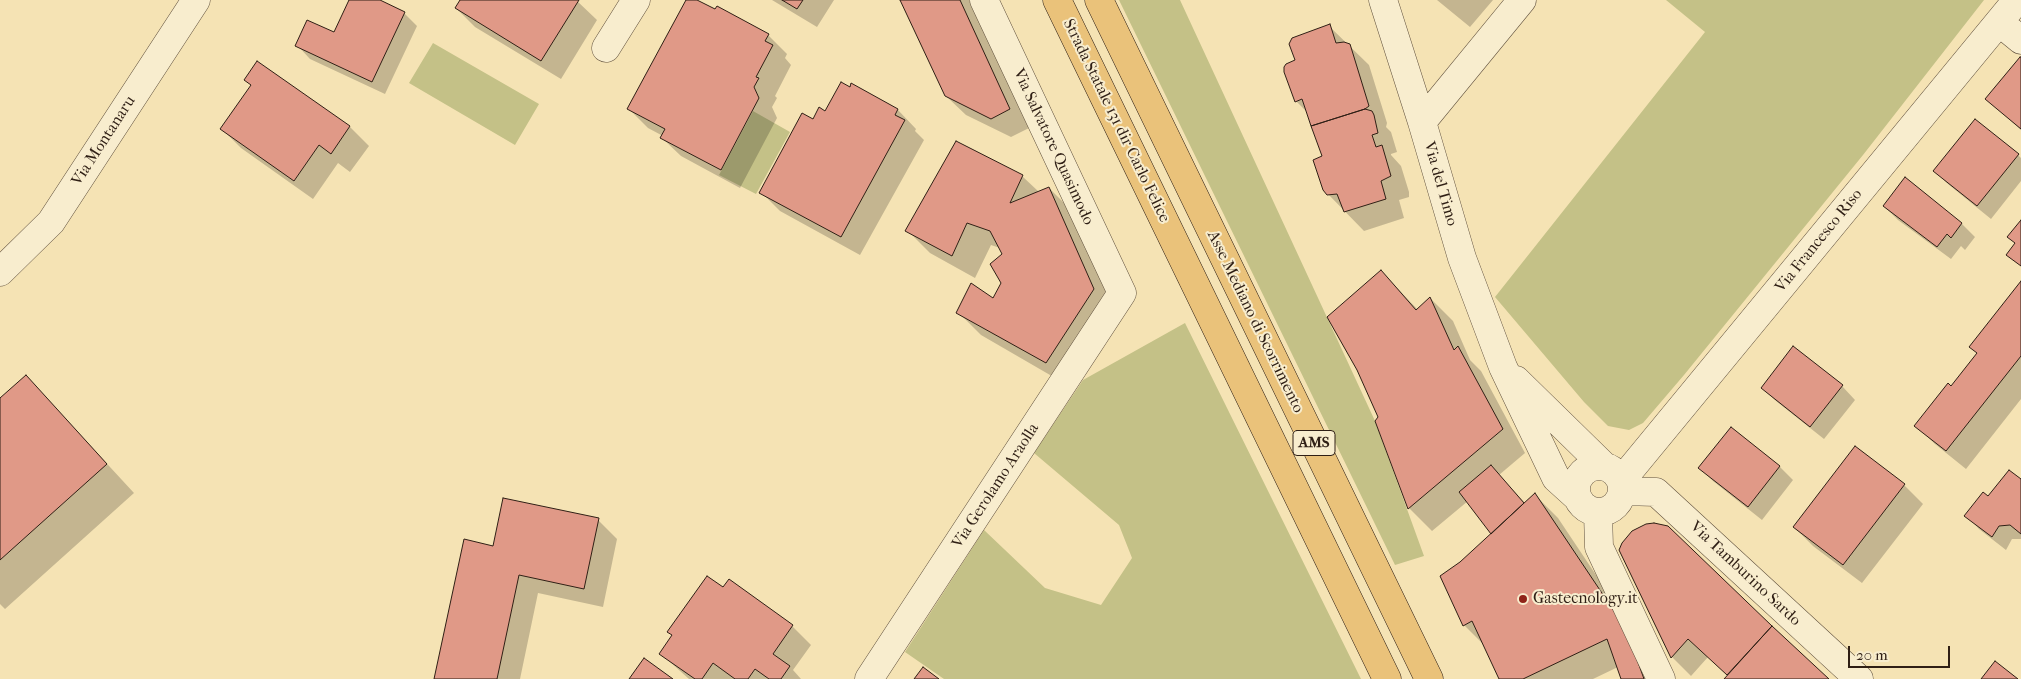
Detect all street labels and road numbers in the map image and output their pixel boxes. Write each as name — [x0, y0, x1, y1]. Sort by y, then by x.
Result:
street label: Strada Statale 131 dir Carlo Felice — [1058, 16, 1174, 226]
street label: Via Salvatore Quasimodo — [1008, 66, 1098, 228]
street label: Via Montanaru — [68, 92, 140, 190]
street label: Via del Timo — [1419, 140, 1461, 228]
street label: Via Francesco Riso — [1771, 185, 1867, 297]
street label: Asse Mediano di Scorrimento — [1203, 228, 1307, 416]
street label: Via Gerolamo Araolla — [948, 420, 1044, 552]
road number: AMS — [1293, 430, 1335, 456]
street label: Via Tamburino Sardo — [1686, 518, 1804, 630]

